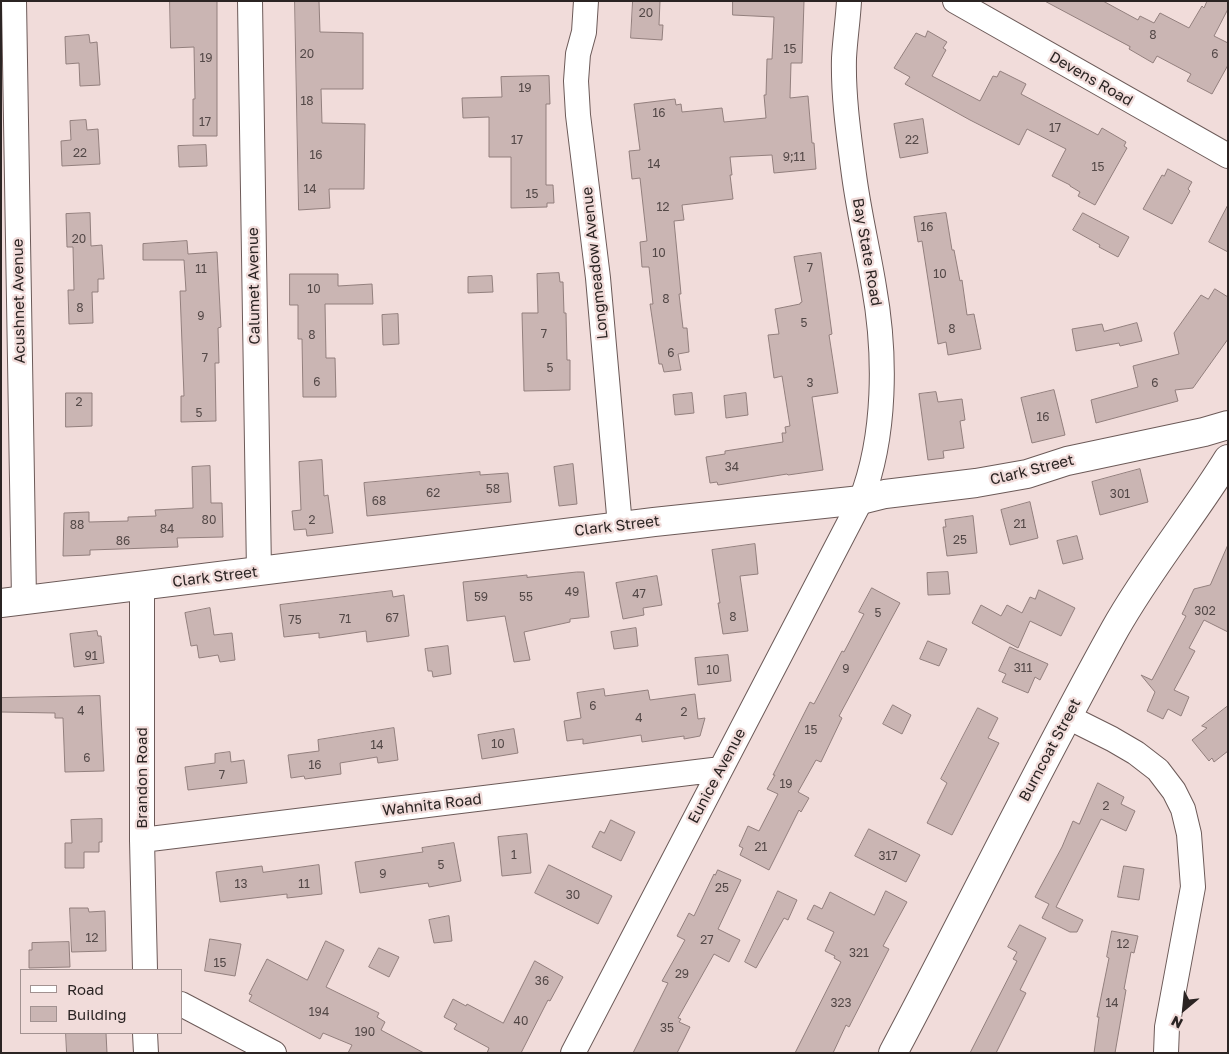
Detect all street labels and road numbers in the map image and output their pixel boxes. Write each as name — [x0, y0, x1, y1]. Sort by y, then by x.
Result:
street label: Devens Road — [1046, 48, 1136, 110]
street label: Longmeadow Avenue — [578, 186, 612, 340]
street label: Bay State Road — [849, 197, 885, 307]
street label: Calumet Avenue — [244, 227, 264, 345]
street label: Acushnet Avenue — [9, 238, 29, 364]
street label: Clark Street — [988, 451, 1076, 489]
street label: Clark Street — [573, 512, 661, 540]
street label: Clark Street — [171, 563, 259, 591]
street label: Burncoat Street — [1015, 696, 1085, 804]
street label: Eunice Avenue — [684, 725, 750, 827]
street label: Brandon Road — [133, 727, 151, 829]
street label: Wahnita Road — [381, 790, 483, 820]

